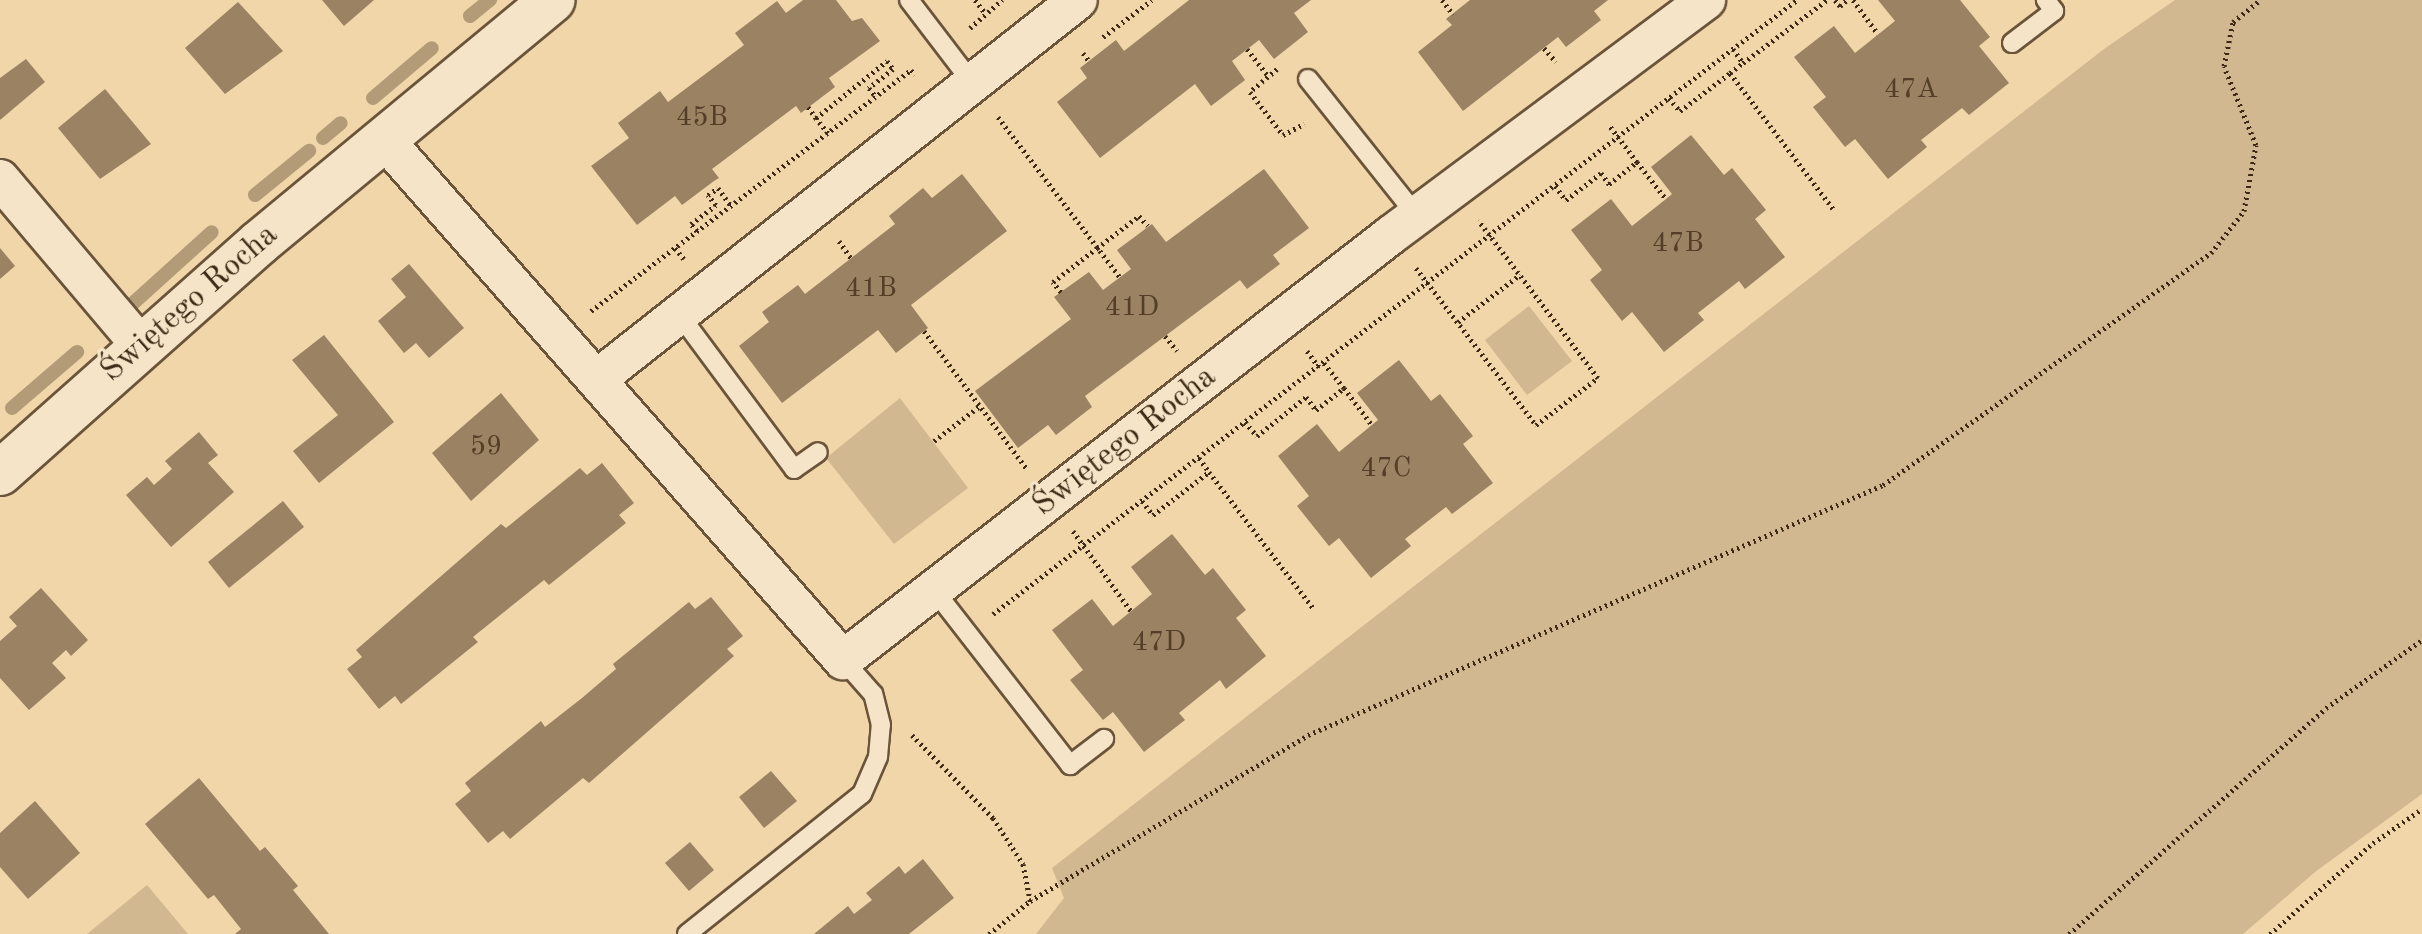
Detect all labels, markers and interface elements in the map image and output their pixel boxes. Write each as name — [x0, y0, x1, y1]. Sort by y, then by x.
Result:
house number: 47A — [1884, 73, 1938, 107]
house number: 45B — [676, 101, 728, 135]
street label: Świętego Rocha — [94, 217, 286, 391]
house number: 47B — [1652, 227, 1704, 261]
house number: 41B — [845, 272, 897, 306]
house number: 41D — [1105, 291, 1159, 325]
street label: Świętego Rocha — [1026, 359, 1224, 525]
house number: 59 — [470, 430, 502, 464]
house number: 47C — [1360, 452, 1412, 486]
house number: 47D — [1132, 626, 1186, 660]

